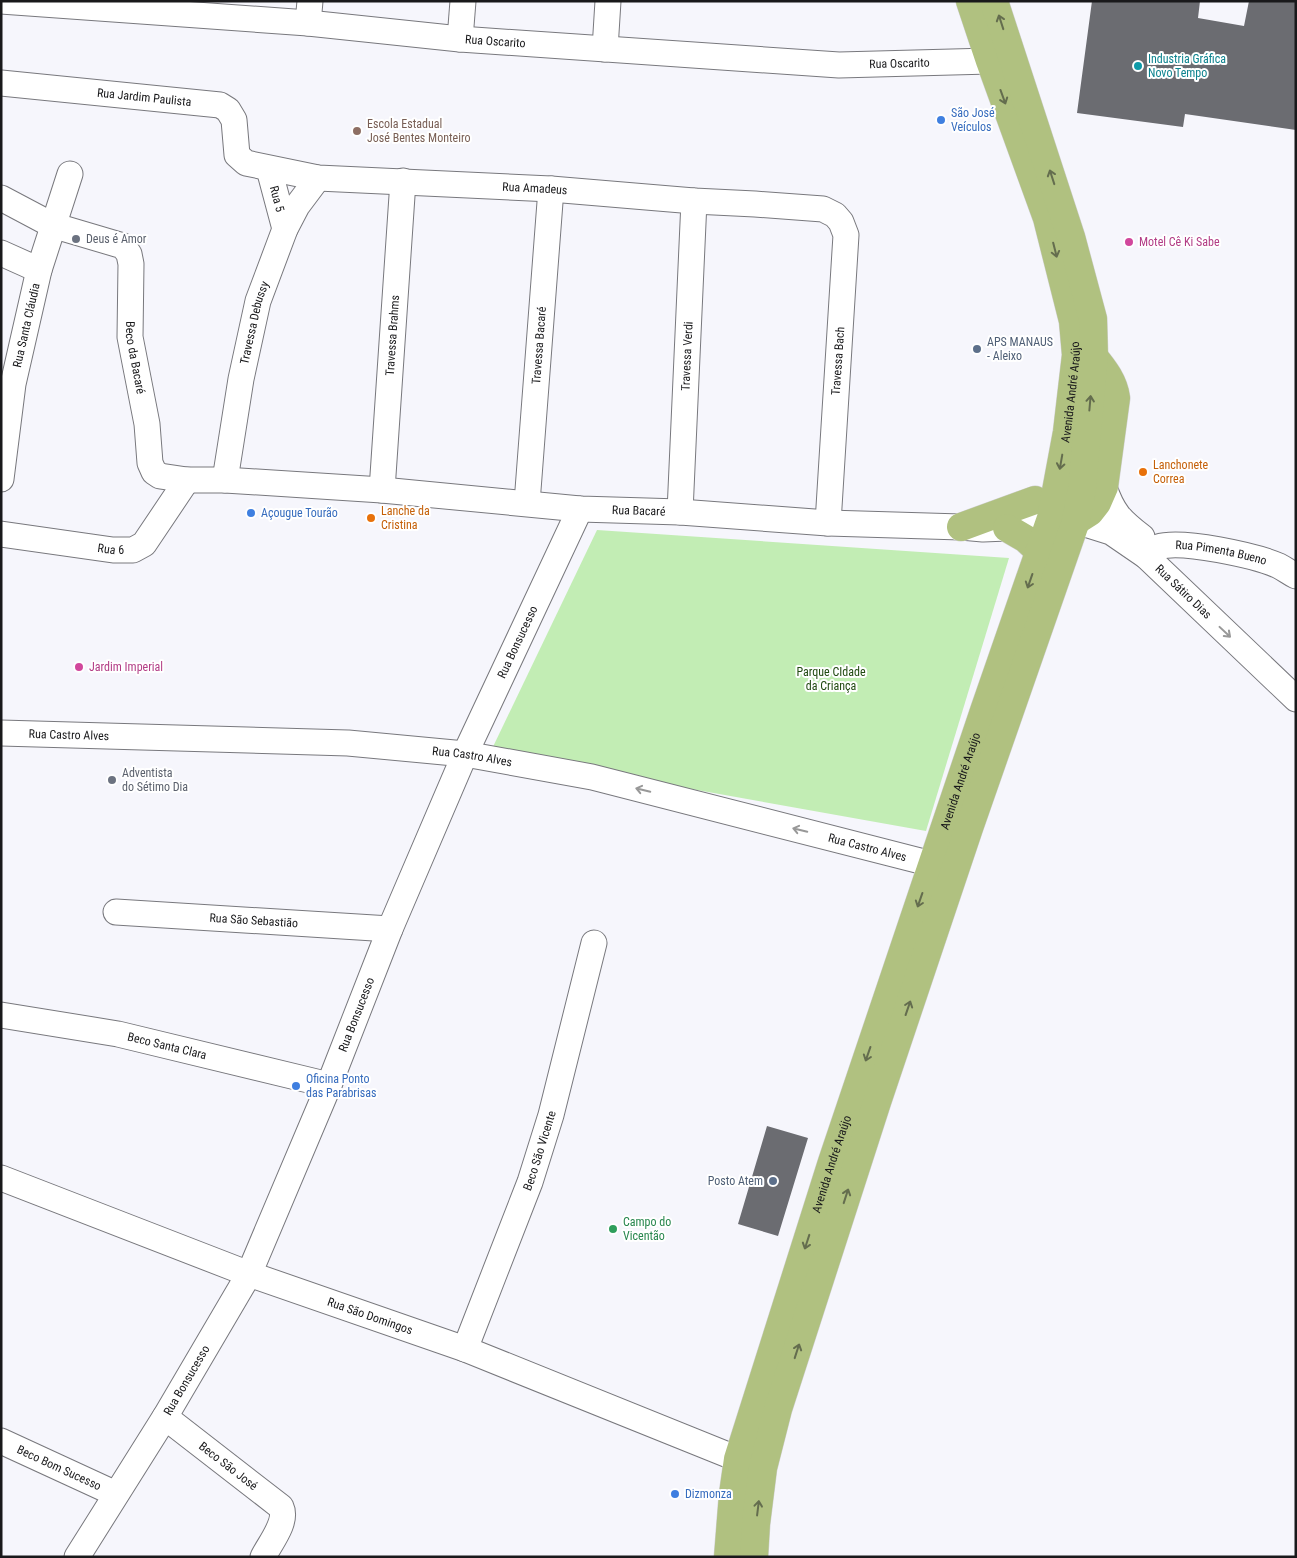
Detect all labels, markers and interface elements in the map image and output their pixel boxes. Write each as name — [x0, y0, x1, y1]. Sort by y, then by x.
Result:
one-way arrow — [996, 14, 1006, 30]
street label: Rua Oscarito — [465, 32, 526, 50]
place label: Industria Gráfica Novo Tempo — [1148, 52, 1226, 80]
street label: Rua Oscarito — [869, 56, 930, 71]
marker: Industria Gráfica Novo Tempo — [1132, 60, 1144, 72]
street label: Rua Jardim Paulista — [96, 86, 192, 109]
one-way arrow — [999, 89, 1008, 104]
place label: São José Veículos — [951, 106, 995, 134]
marker: São José Veículos — [935, 114, 947, 126]
place label: Escola Estadual José Bentes Monteiro — [367, 117, 470, 145]
marker: Escola Estadual José Bentes Monteiro — [351, 125, 363, 137]
one-way arrow — [1046, 169, 1056, 185]
street label: Rua Amadeus — [502, 180, 568, 197]
street label: Rua 5 — [267, 184, 287, 214]
place label: Deus é Amor — [86, 232, 147, 246]
marker: Deus é Amor — [70, 233, 82, 245]
place label: Motel Cê Ki Sabe — [1139, 235, 1220, 249]
marker: Motel Cê Ki Sabe — [1123, 236, 1135, 248]
one-way arrow — [1051, 242, 1060, 258]
street label: Travessa Debussy — [237, 279, 272, 366]
street label: Rua Santa Cláudia — [10, 281, 43, 369]
street label: Travessa Brahms — [383, 294, 402, 376]
street label: Travessa Bacaré — [529, 306, 549, 385]
street label: Beco da Bacaré — [123, 321, 148, 396]
street label: Travessa Verdi — [678, 321, 696, 391]
street label: Travessa Bach — [829, 326, 847, 396]
place label: APS MANAUS - Aleixo — [987, 335, 1053, 363]
street label: Avenida André Araújo — [1058, 341, 1083, 444]
marker: APS MANAUS - Aleixo — [971, 343, 983, 355]
one-way arrow — [1085, 395, 1095, 411]
one-way arrow — [1056, 454, 1066, 470]
place label: Lanchonete Correa — [1153, 458, 1209, 486]
marker: Lanchonete Correa — [1137, 466, 1149, 478]
street label: Rua Bacaré — [612, 503, 666, 519]
place label: Lanche da Cristina — [381, 504, 430, 532]
place label: Açougue Tourão — [261, 506, 338, 520]
marker: Açougue Tourão — [245, 507, 257, 519]
marker: Lanche da Cristina — [365, 512, 377, 524]
street label: Rua Pimenta Bueno — [1175, 538, 1268, 568]
street label: Rua 6 — [97, 541, 124, 557]
street label: Rua Sátiro Dias — [1152, 562, 1214, 622]
one-way arrow — [1025, 573, 1034, 588]
street label: Rua Bonsucesso — [495, 604, 541, 681]
one-way arrow — [1218, 626, 1231, 638]
place label: Jardim Imperial — [89, 660, 163, 674]
marker: Jardim Imperial — [73, 661, 85, 673]
park label: Parque CIdade da Criança — [796, 665, 866, 693]
street label: Rua Castro Alves — [29, 727, 109, 743]
street label: Avenida André Araújo — [938, 731, 983, 832]
street label: Rua Castro Alves — [432, 744, 513, 769]
place label: Adventista do Sétimo Dia — [122, 766, 188, 794]
marker: Adventista do Sétimo Dia — [106, 774, 118, 786]
one-way arrow — [635, 785, 651, 794]
one-way arrow — [792, 825, 808, 835]
street label: Rua Castro Alves — [827, 831, 908, 864]
one-way arrow — [915, 892, 924, 907]
street label: Rua São Sebastião — [209, 911, 298, 930]
street label: Rua Bonsucesso — [336, 975, 377, 1054]
one-way arrow — [904, 1001, 913, 1017]
street label: Beco Santa Clara — [126, 1030, 208, 1062]
one-way arrow — [863, 1046, 872, 1061]
place label: Oficina Ponto das Parabrisas — [306, 1072, 376, 1100]
marker: Oficina Ponto das Parabrisas — [290, 1080, 302, 1092]
street label: Beco São Vicente — [520, 1109, 559, 1193]
street label: Avenida André Araújo — [809, 1114, 854, 1215]
place label: Posto Atem — [708, 1174, 763, 1188]
marker: Posto Atem — [767, 1175, 779, 1187]
one-way arrow — [842, 1188, 852, 1204]
place label: Campo do Vicentão — [623, 1215, 671, 1243]
marker: Campo do Vicentão — [607, 1223, 619, 1235]
one-way arrow — [801, 1233, 811, 1249]
street label: Rua São Domingos — [325, 1295, 415, 1337]
street label: Rua Bonsucesso — [161, 1343, 213, 1418]
one-way arrow — [793, 1343, 802, 1359]
street label: Beco São José — [196, 1439, 261, 1493]
street label: Beco Bom Sucesso — [15, 1442, 103, 1493]
place label: Dizmonza — [685, 1487, 732, 1501]
marker: Dizmonza — [669, 1488, 681, 1500]
one-way arrow — [753, 1501, 763, 1517]

